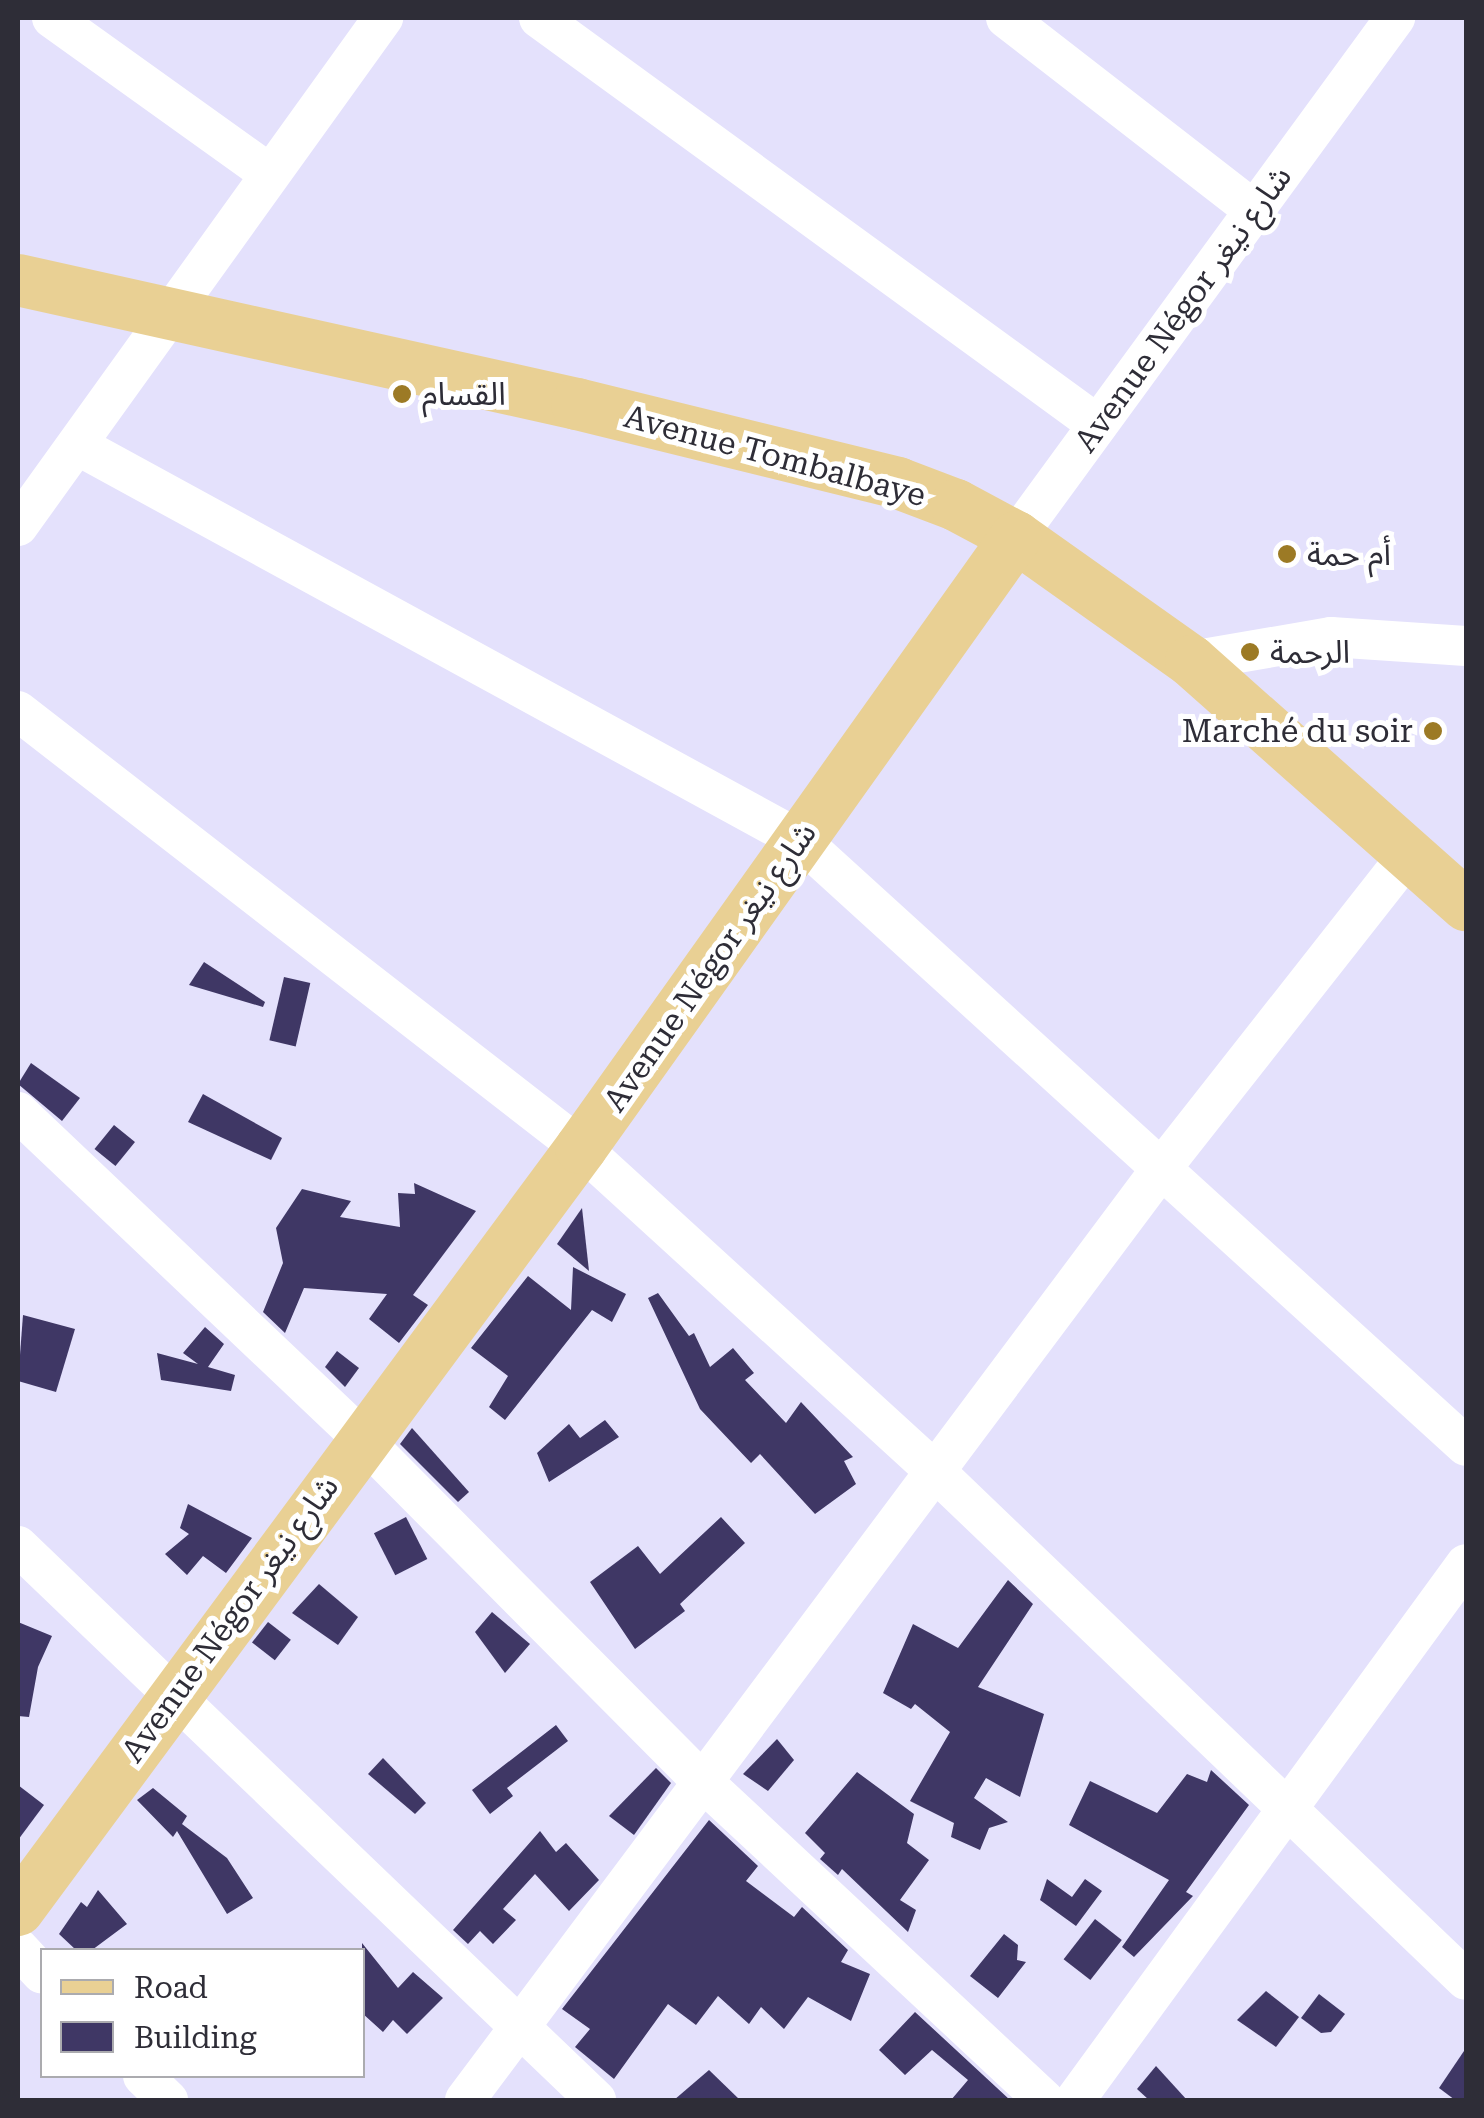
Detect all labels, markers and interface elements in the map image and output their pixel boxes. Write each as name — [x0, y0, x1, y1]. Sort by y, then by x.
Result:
street label: Avenue Négor شارع نيغر — [1066, 159, 1300, 459]
place label: القسام — [422, 375, 506, 413]
marker: القسام — [391, 383, 413, 405]
street label: Avenue Tombalbaye — [620, 397, 930, 515]
place label: أم حمة — [1307, 535, 1391, 573]
marker: أم حمة — [1276, 543, 1298, 565]
place label: الرحمة — [1270, 633, 1350, 671]
marker: الرحمة — [1239, 641, 1261, 663]
place label: Marché du soir — [1182, 712, 1413, 750]
marker: Marché du soir — [1422, 720, 1444, 742]
street label: Avenue Négor شارع نيغر — [596, 815, 824, 1119]
street label: Avenue Négor شارع نيغر — [113, 1469, 347, 1769]
legend — [40, 1948, 365, 2078]
text: Road — [134, 1970, 208, 2005]
text: Building — [134, 2020, 257, 2055]

